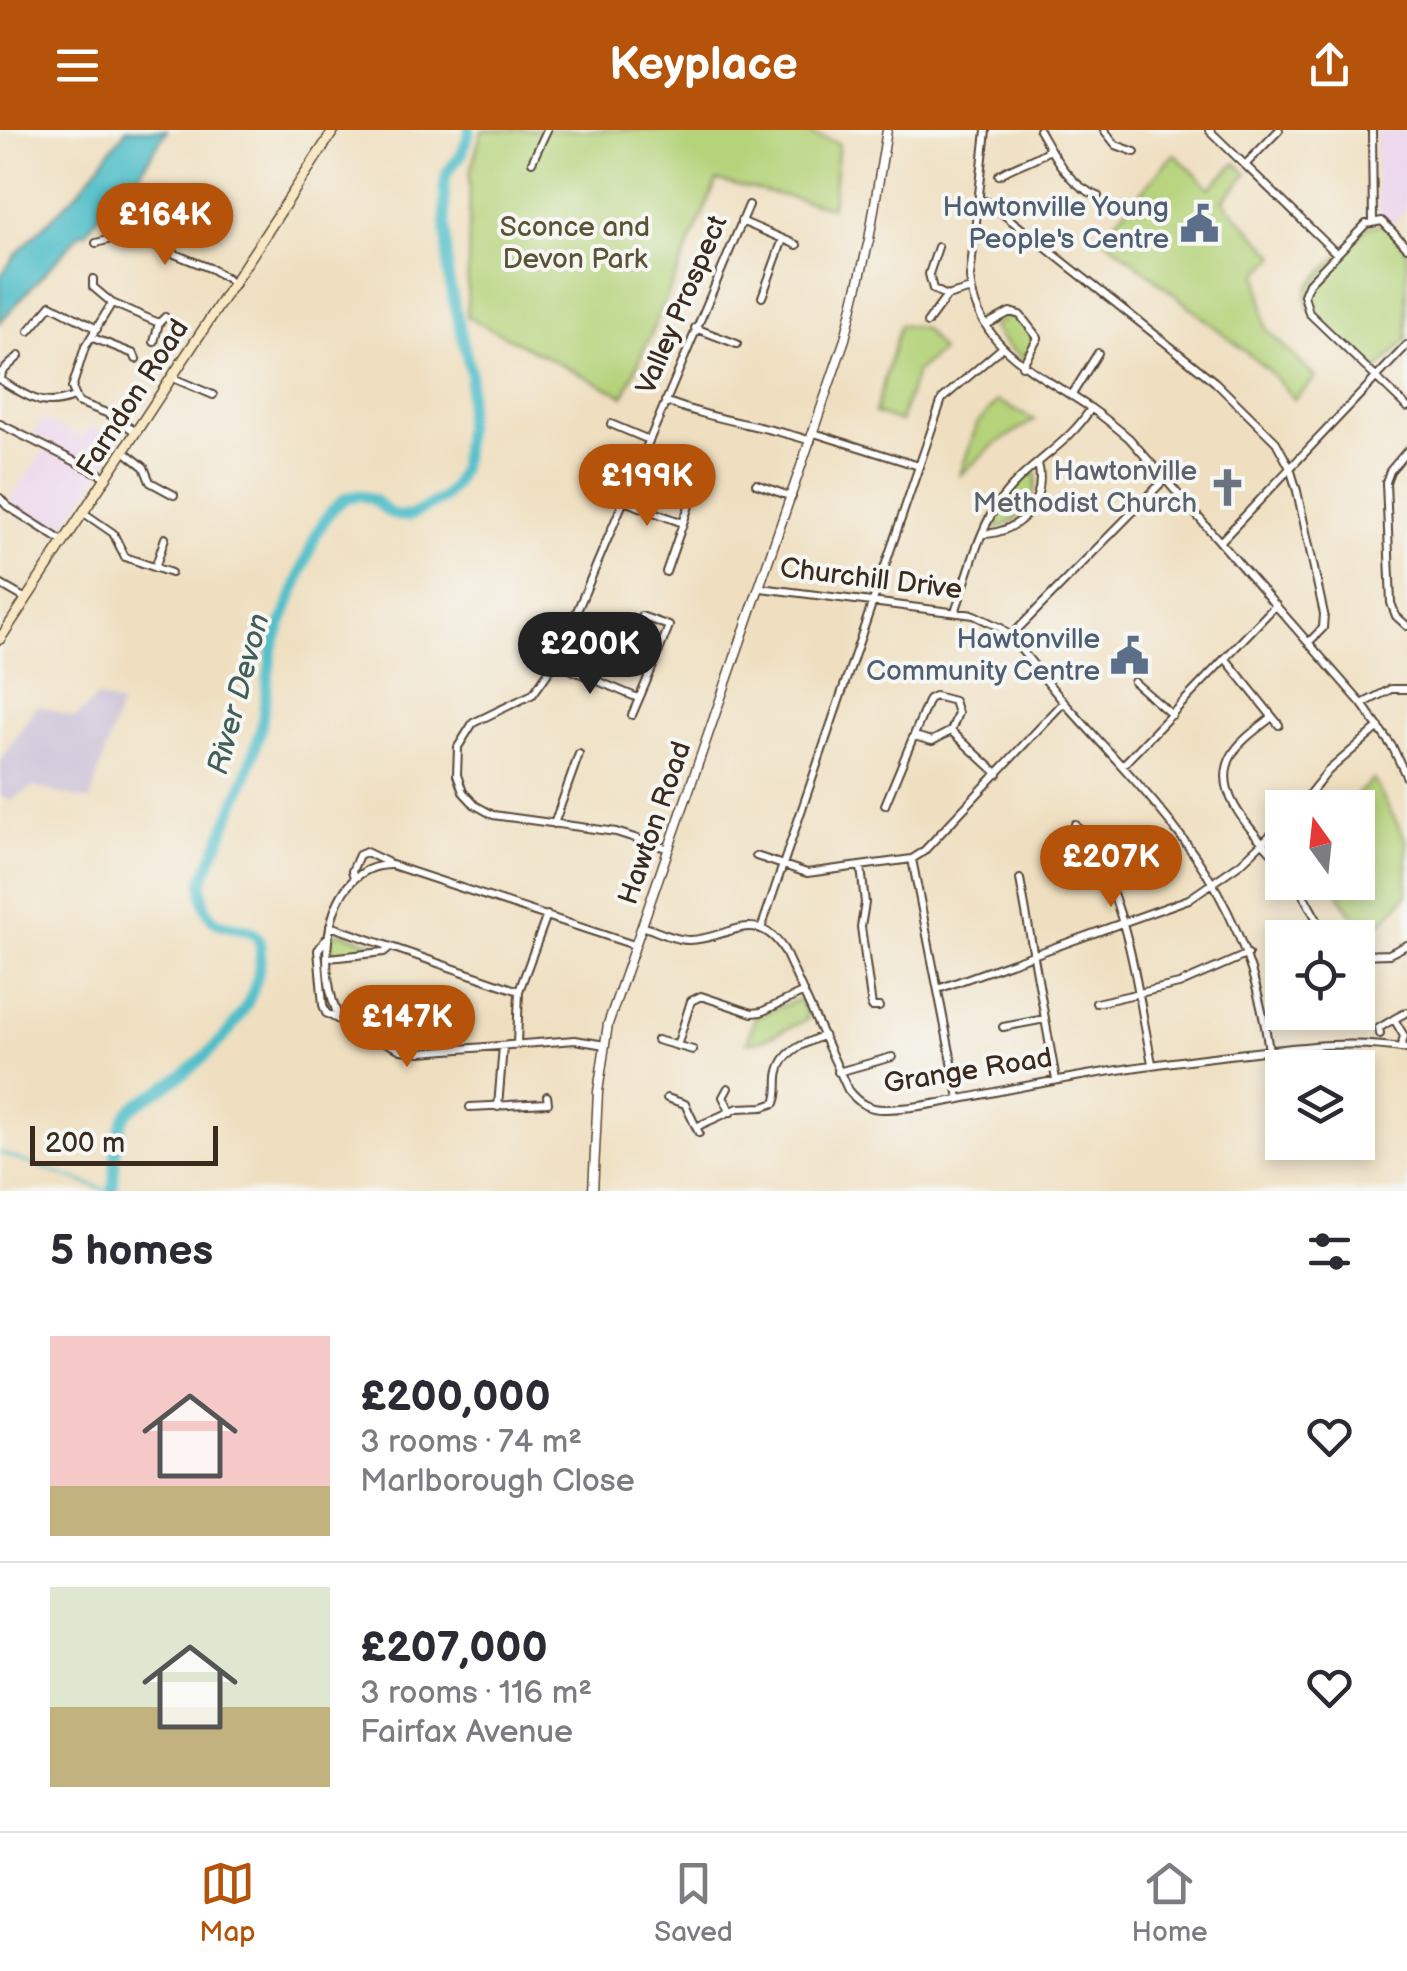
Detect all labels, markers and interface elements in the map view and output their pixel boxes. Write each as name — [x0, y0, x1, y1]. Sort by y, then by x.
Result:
icon: menu — [50, 38, 105, 93]
text: Keyplace — [609, 38, 798, 93]
icon: share — [1302, 38, 1357, 93]
pin: £164K — [95, 183, 235, 268]
place label: Hawtonville Young People's Centre — [942, 191, 1169, 256]
text: £164K — [118, 196, 212, 235]
public building icon: Hawtonville Young People's Centre — [1178, 202, 1220, 244]
street label: Valley Prospect — [629, 210, 735, 399]
park label: Sconce and Devon Park — [500, 211, 650, 276]
street label: Farndon Road — [70, 313, 196, 483]
pin: £199K — [577, 444, 717, 529]
place label: Hawtonville Methodist Church — [973, 455, 1197, 520]
text: £199K — [601, 457, 693, 496]
church icon: Hawtonville Methodist Church — [1206, 466, 1248, 508]
street label: Churchill Drive — [778, 551, 964, 607]
water label: River Devon — [200, 610, 278, 778]
pin: £200K — [520, 612, 660, 697]
place label: Hawtonville Community Centre — [866, 623, 1100, 688]
text: £200K — [540, 625, 640, 664]
public building icon: Hawtonville Community Centre — [1109, 634, 1151, 676]
street label: Hawton Road — [612, 737, 698, 909]
north arrow — [1265, 790, 1375, 900]
map controls — [1265, 790, 1375, 1160]
pin: £207K — [1041, 825, 1181, 910]
text: £207K — [1062, 838, 1160, 877]
button: locate — [1265, 920, 1375, 1030]
pin: £147K — [337, 985, 477, 1070]
text: £147K — [361, 998, 453, 1037]
street label: Grange Road — [881, 1041, 1055, 1101]
button: layers — [1265, 1050, 1375, 1160]
scale bar — [30, 1121, 218, 1166]
text: 200 m — [45, 1127, 125, 1160]
icon: filters — [1302, 1224, 1357, 1279]
text: 5 homes — [50, 1226, 213, 1277]
text: £200,000 — [360, 1372, 551, 1423]
icon: home — [130, 1376, 250, 1496]
icon: heart — [1302, 1409, 1357, 1464]
text: 3 rooms · 74 m² — [360, 1423, 582, 1462]
text: Marlborough Close — [360, 1462, 635, 1501]
text: £207,000 — [360, 1623, 548, 1674]
icon: home — [130, 1627, 250, 1747]
icon: heart — [1302, 1660, 1357, 1715]
text: 3 rooms · 116 m² — [360, 1674, 592, 1713]
text: Fairfax Avenue — [360, 1713, 573, 1752]
tab: Map — [199, 1856, 256, 1949]
tab: Saved — [654, 1856, 733, 1949]
tab: Home — [1132, 1856, 1208, 1949]

